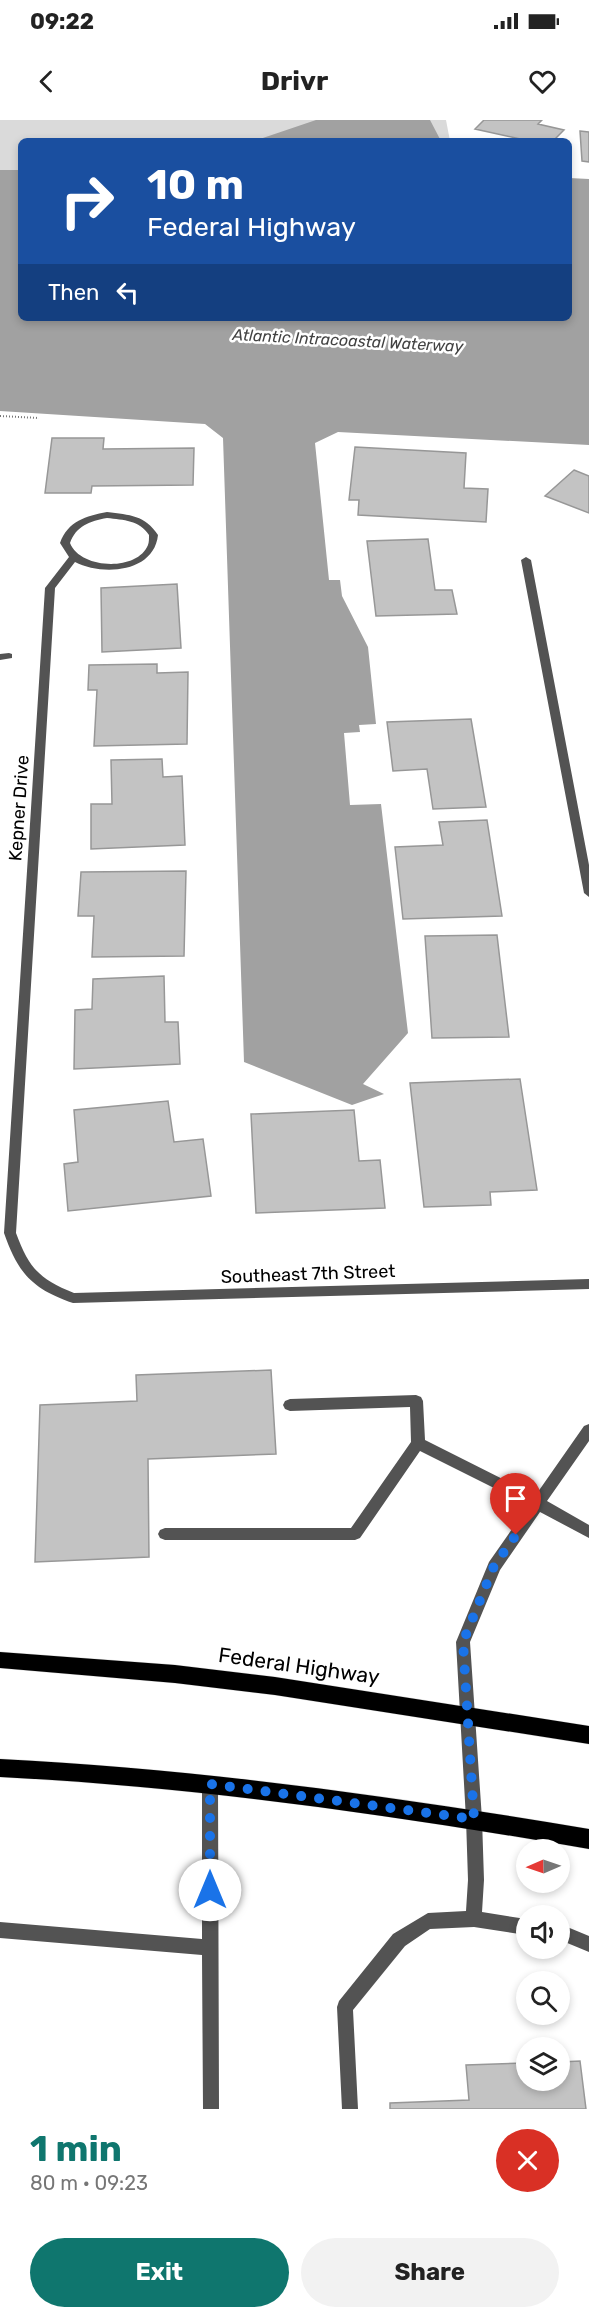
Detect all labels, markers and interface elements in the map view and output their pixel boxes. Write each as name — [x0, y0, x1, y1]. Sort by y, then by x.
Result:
text: 09:22 — [30, 8, 94, 35]
icon: back — [30, 65, 63, 98]
text: Drivr — [261, 65, 328, 97]
icon: heart — [526, 65, 559, 98]
text: 10 m — [147, 160, 244, 210]
icon: right — [48, 162, 126, 240]
text: Federal Highway — [147, 211, 356, 243]
icon: left — [111, 276, 144, 309]
text: Then — [48, 279, 99, 306]
water label: Atlantic Intracoastal Waterway — [231, 325, 465, 356]
street label: Kepner Drive — [4, 754, 34, 862]
street label: Southeast 7th Street — [220, 1260, 396, 1288]
pin — [490, 1473, 541, 1535]
icon: arrive — [499, 1482, 532, 1515]
street label: Federal Highway — [217, 1642, 382, 1689]
north arrow — [516, 1839, 570, 1893]
map controls — [516, 1839, 570, 2091]
position arrow — [178, 1858, 242, 1922]
button: sound — [516, 1905, 570, 1959]
button: search — [516, 1971, 570, 2025]
button: layers — [516, 2037, 570, 2091]
text: 1 min — [30, 2127, 122, 2170]
button: close — [496, 2129, 559, 2192]
text: 80 m · 09:23 — [30, 2171, 148, 2195]
button: Exit — [30, 2238, 289, 2307]
button: Share — [301, 2238, 559, 2307]

